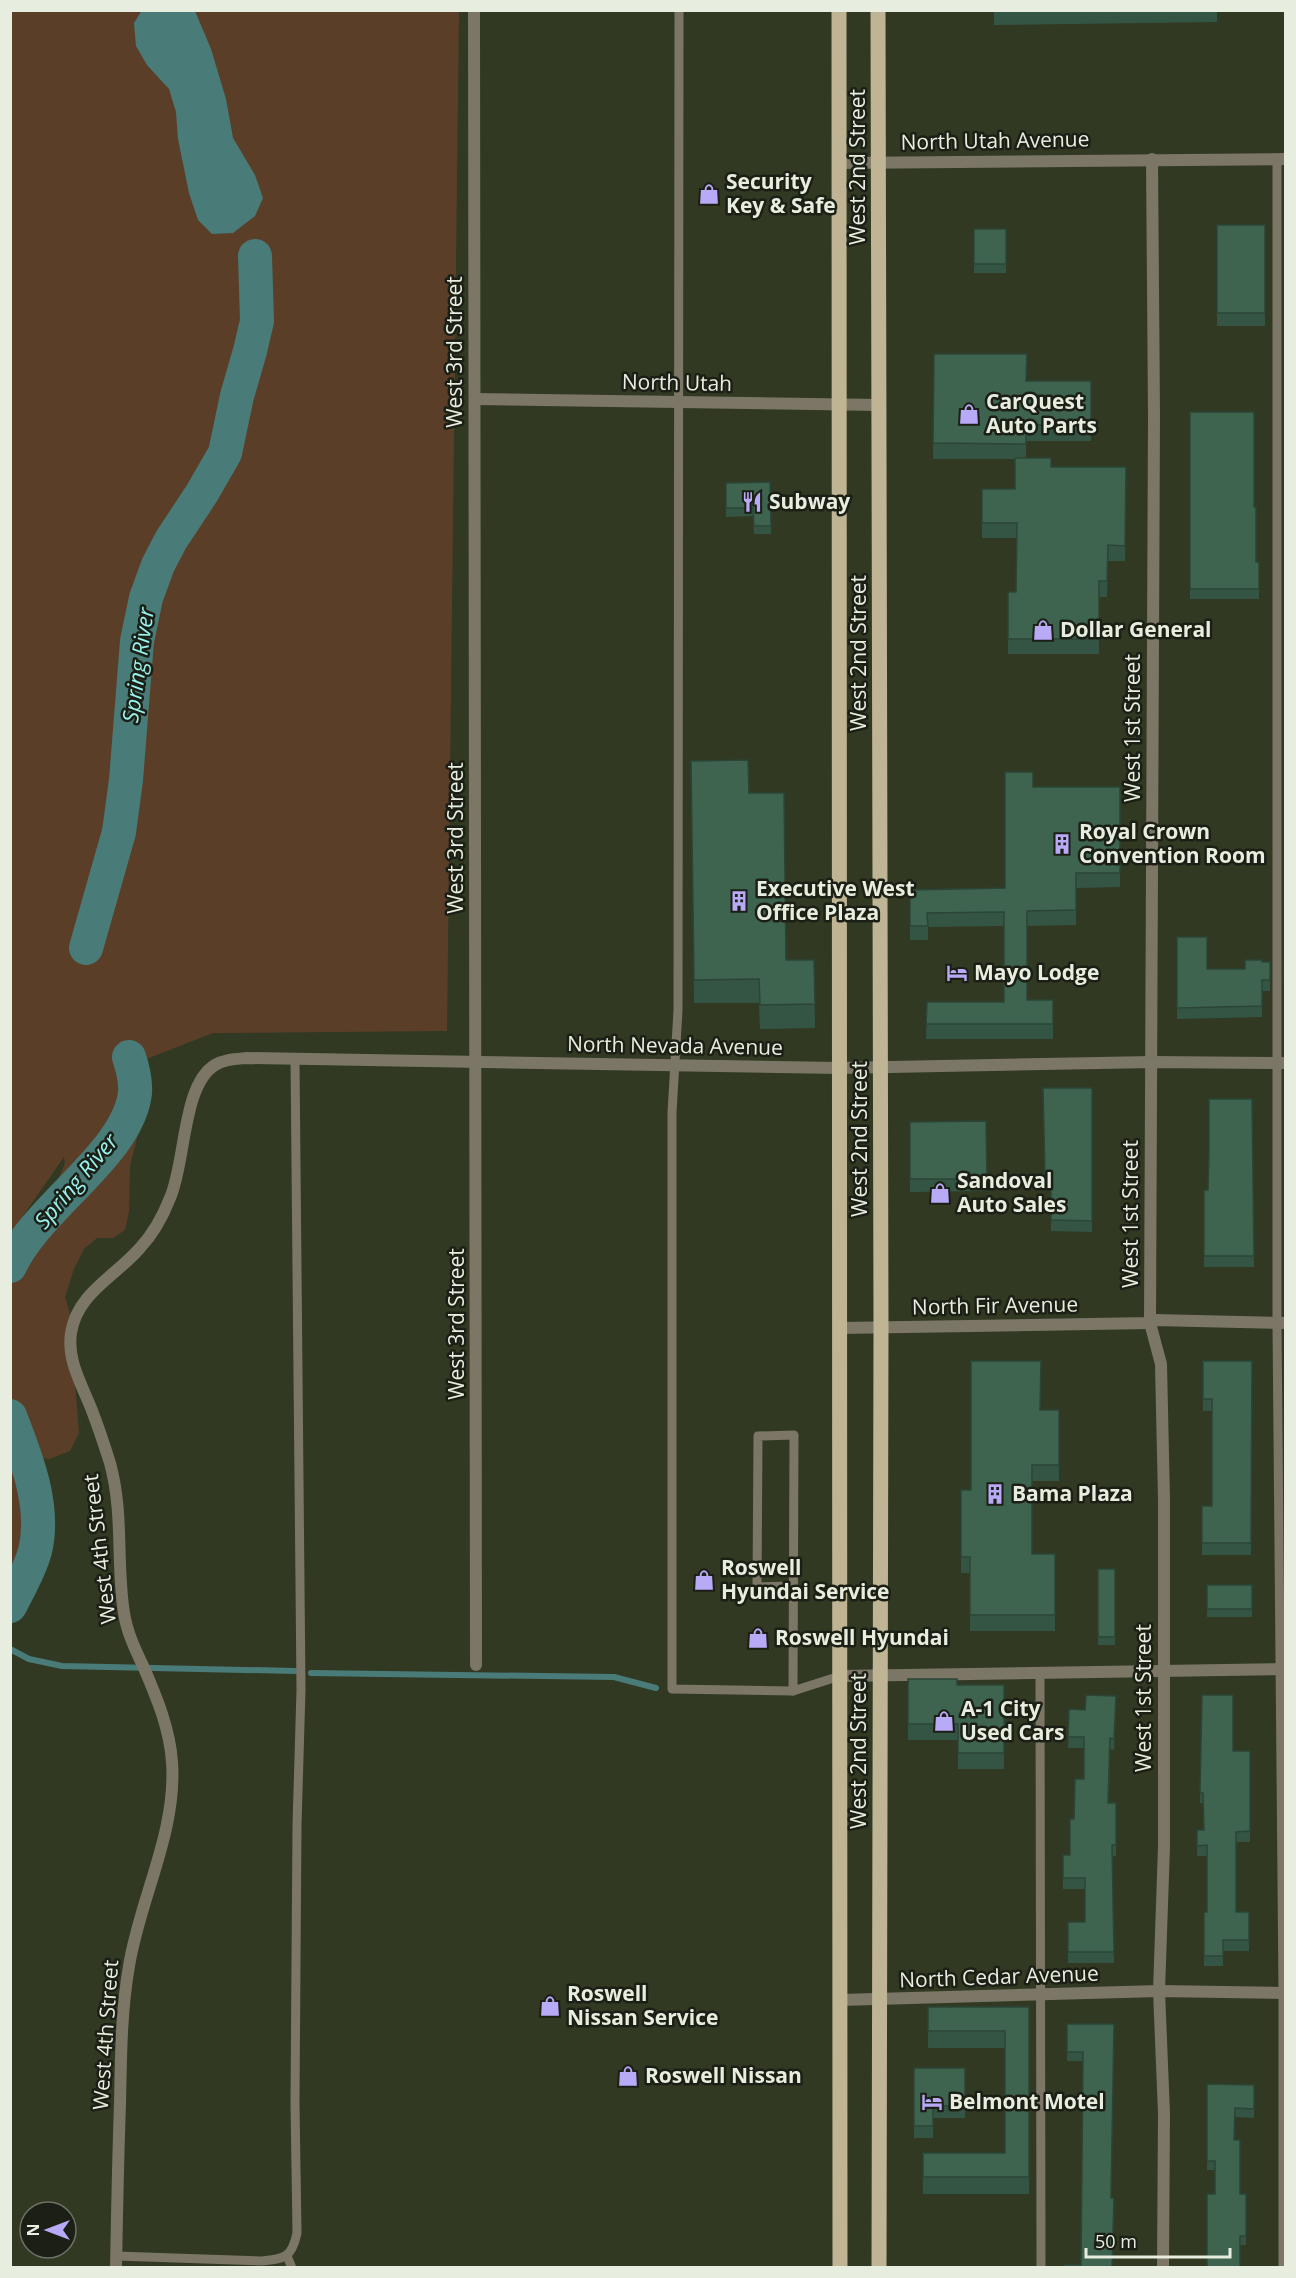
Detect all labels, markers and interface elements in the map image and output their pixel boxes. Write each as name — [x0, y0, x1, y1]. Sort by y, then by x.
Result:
street label: West 2nd Street — [843, 89, 871, 245]
street label: North Utah Avenue — [900, 124, 1090, 156]
place label: Security Key & Safe — [726, 167, 836, 219]
shop icon: Security Key & Safe — [697, 182, 721, 206]
street label: West 3rd Street — [440, 276, 468, 428]
street label: North Utah — [622, 367, 732, 397]
place label: CarQuest Auto Parts — [986, 387, 1097, 439]
shop icon: CarQuest Auto Parts — [957, 402, 981, 426]
place label: Subway — [769, 487, 850, 515]
restaurant icon: Subway — [740, 490, 764, 514]
street label: West 2nd Street — [844, 575, 872, 731]
water label: Spring River — [114, 604, 160, 724]
place label: Dollar General — [1060, 615, 1212, 643]
shop icon: Dollar General — [1031, 618, 1055, 642]
street label: West 1st Street — [1118, 654, 1146, 802]
street label: West 3rd Street — [441, 762, 469, 914]
place label: Royal Crown Convention Room — [1079, 817, 1266, 869]
building icon: Royal Crown Convention Room — [1050, 832, 1074, 856]
place label: Executive West Office Plaza — [756, 874, 915, 926]
building icon: Executive West Office Plaza — [727, 889, 751, 913]
place label: Mayo Lodge — [974, 958, 1099, 986]
hotel icon: Mayo Lodge — [945, 961, 969, 985]
street label: North Nevada Avenue — [567, 1029, 783, 1061]
street label: West 2nd Street — [845, 1061, 873, 1217]
water label: Spring River — [27, 1125, 125, 1234]
street label: West 1st Street — [1116, 1140, 1144, 1288]
place label: Sandoval Auto Sales — [957, 1166, 1066, 1218]
shop icon: Sandoval Auto Sales — [928, 1181, 952, 1205]
street label: West 3rd Street — [442, 1248, 470, 1400]
street label: North Fir Avenue — [912, 1290, 1078, 1320]
street label: West 4th Street — [76, 1473, 122, 1626]
place label: Bama Plaza — [1012, 1479, 1133, 1507]
building icon: Bama Plaza — [983, 1482, 1007, 1506]
place label: Roswell Hyundai Service — [721, 1553, 890, 1605]
shop icon: Roswell Hyundai Service — [692, 1568, 716, 1592]
place label: Roswell Hyundai — [775, 1623, 949, 1651]
street label: West 1st Street — [1129, 1624, 1157, 1772]
shop icon: Roswell Hyundai — [746, 1626, 770, 1650]
street label: West 2nd Street — [844, 1673, 872, 1829]
place label: A-1 City Used Cars — [961, 1694, 1065, 1746]
shop icon: A-1 City Used Cars — [932, 1709, 956, 1733]
street label: West 4th Street — [86, 1959, 124, 2111]
street label: North Cedar Avenue — [899, 1959, 1099, 1993]
place label: Roswell Nissan Service — [567, 1979, 718, 2031]
shop icon: Roswell Nissan Service — [538, 1994, 562, 2018]
place label: Roswell Nissan — [645, 2061, 802, 2089]
shop icon: Roswell Nissan — [616, 2064, 640, 2088]
place label: Belmont Motel — [949, 2087, 1105, 2115]
hotel icon: Belmont Motel — [920, 2090, 944, 2114]
north arrow — [18, 2200, 78, 2260]
scale bar — [1086, 2221, 1230, 2259]
text: N — [22, 2223, 44, 2237]
text: 50 m — [1095, 2229, 1137, 2253]

